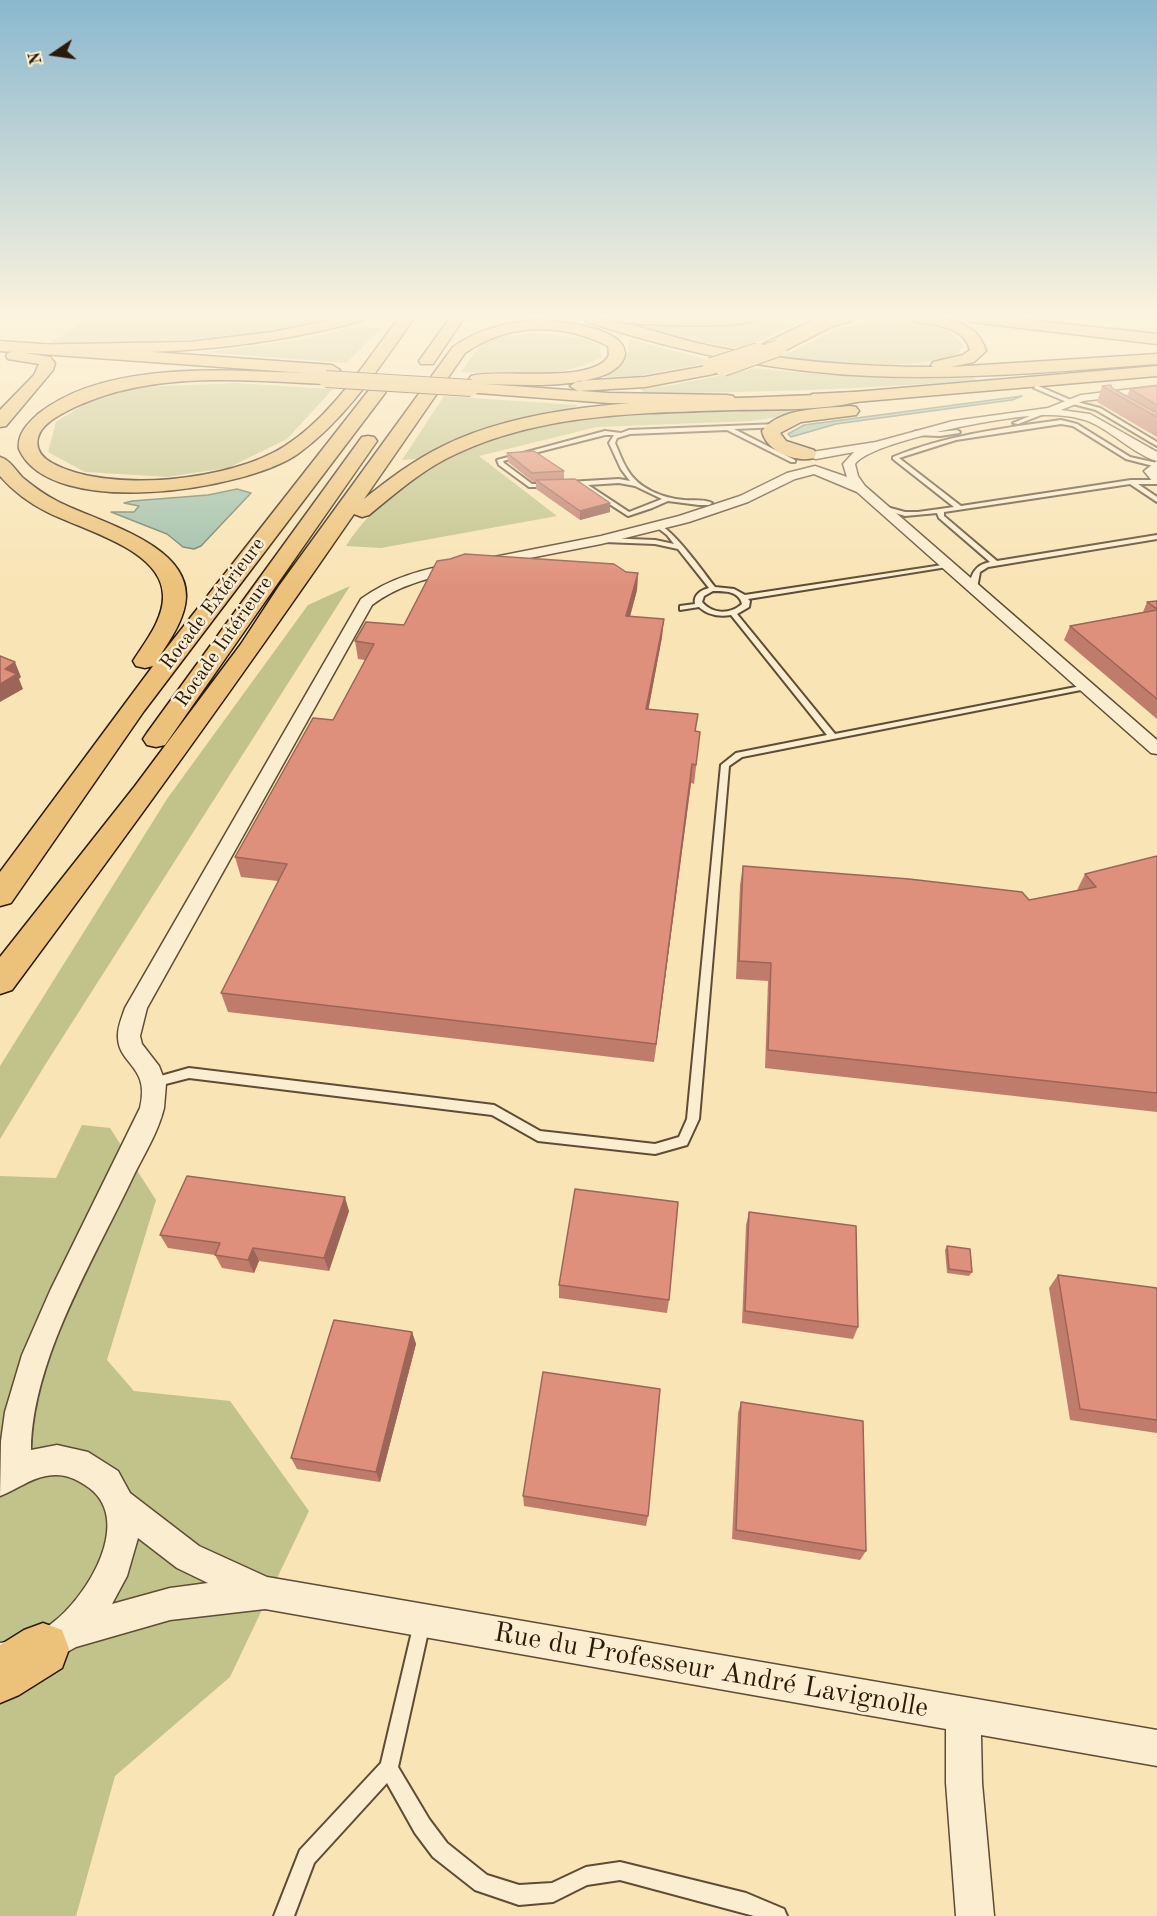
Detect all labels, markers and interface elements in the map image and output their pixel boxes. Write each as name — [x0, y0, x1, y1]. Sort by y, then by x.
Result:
north arrow — [24, 24, 84, 84]
text: N — [27, 50, 46, 66]
street label: Rocade Extérieure — [155, 533, 271, 675]
street label: Rocade Intérieure — [170, 572, 278, 712]
street label: Rue du Professeur André Lavignolle — [491, 1616, 931, 1726]

